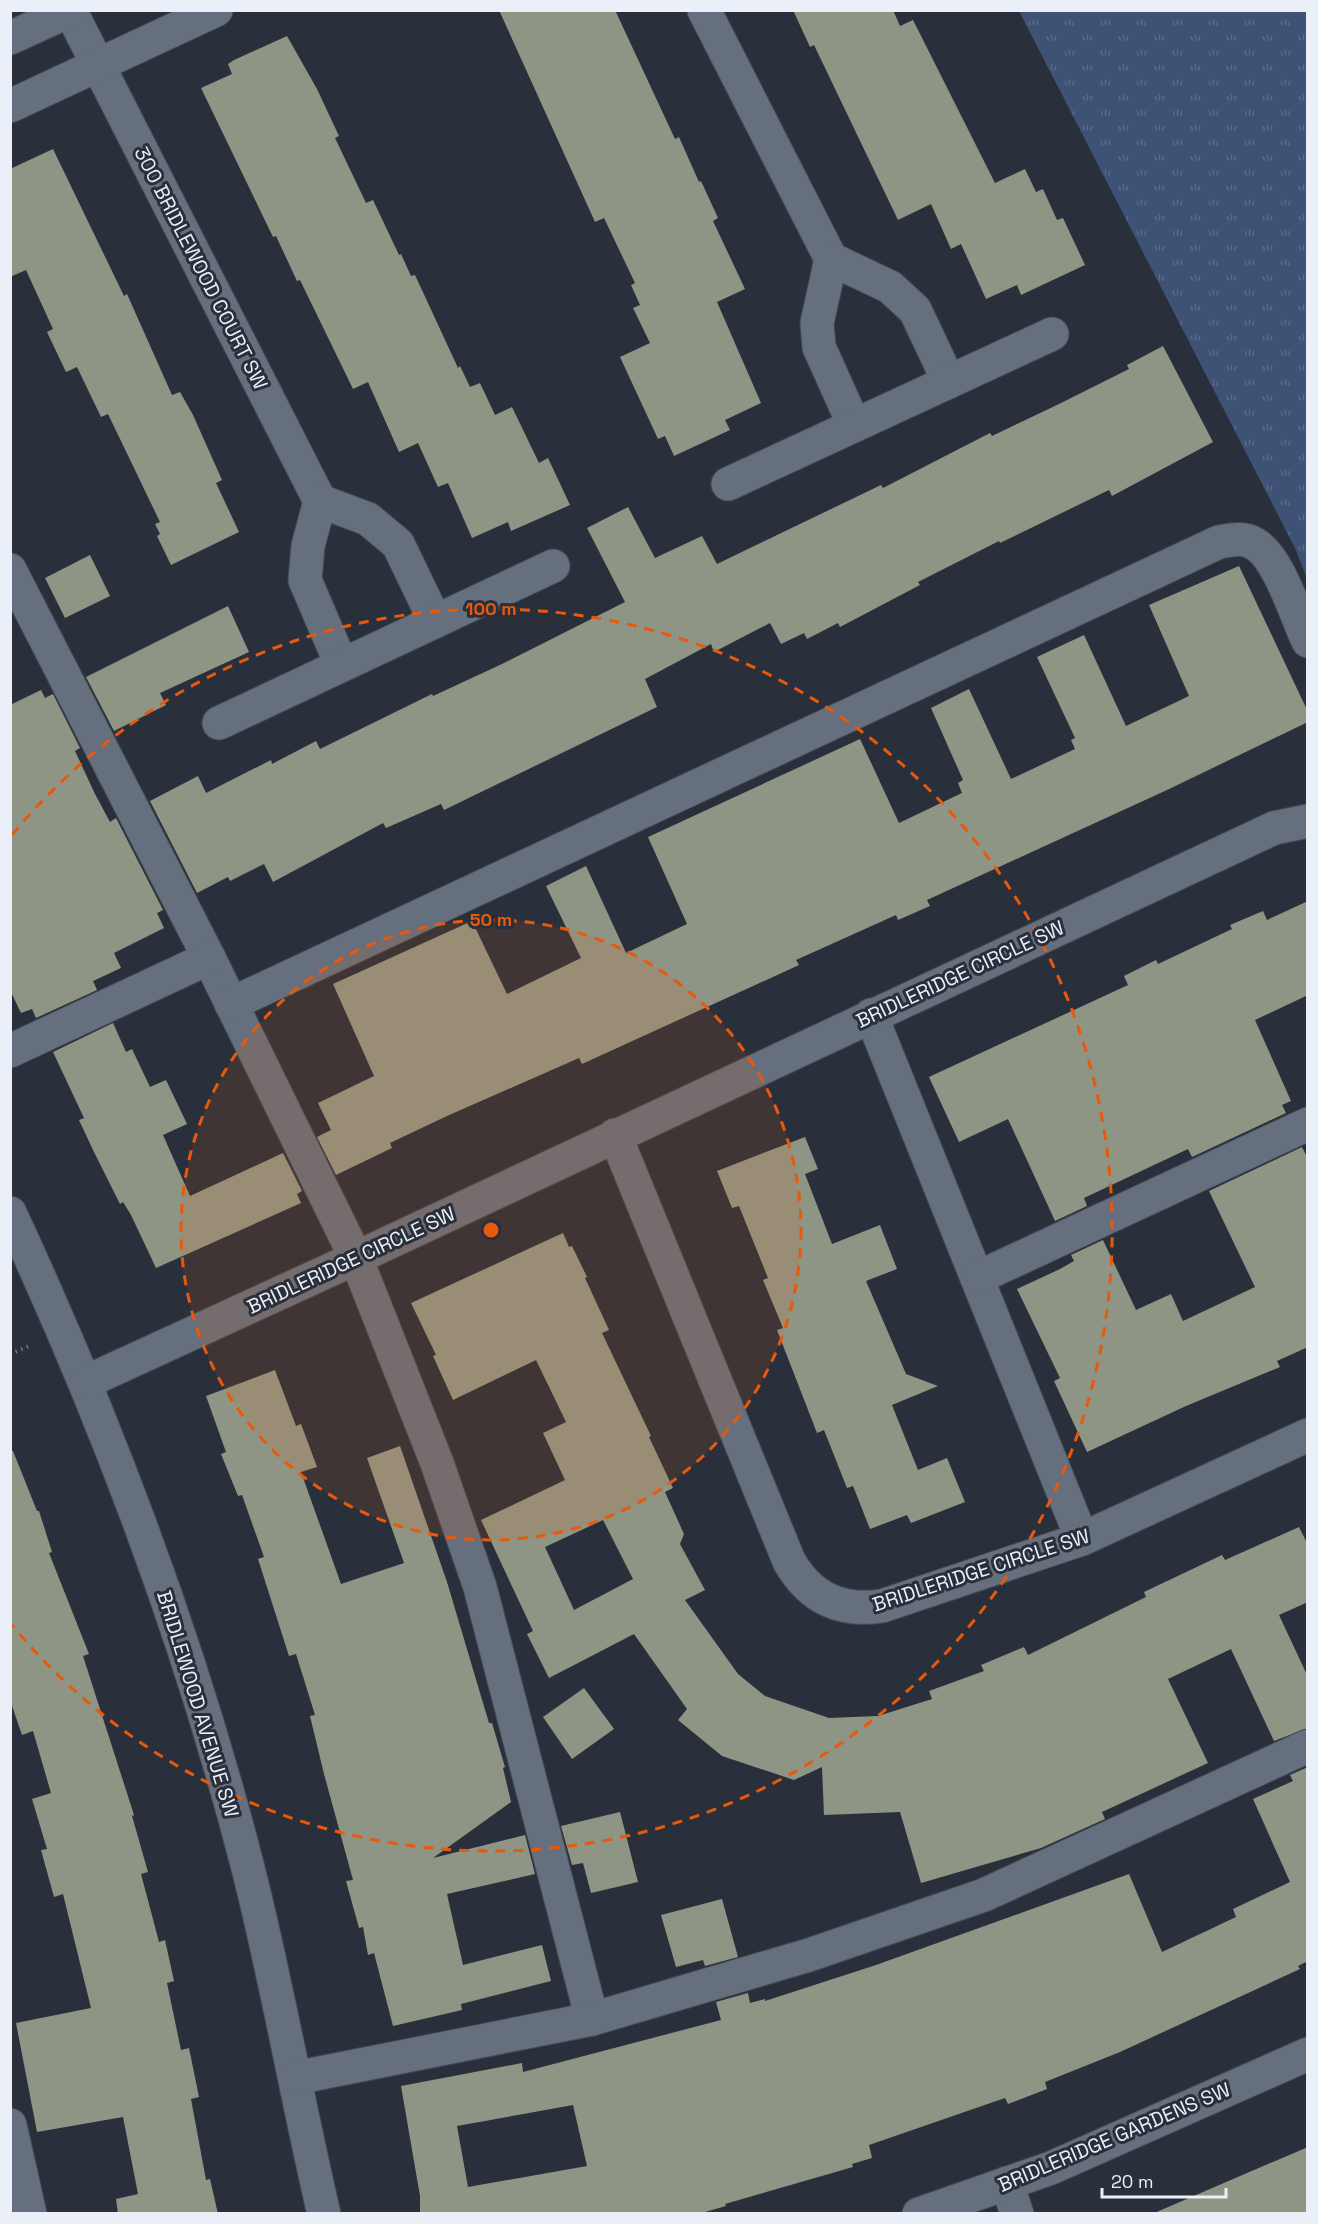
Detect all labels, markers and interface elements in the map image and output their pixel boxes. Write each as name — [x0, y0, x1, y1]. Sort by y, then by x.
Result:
street label: 300 BRIDLEWOOD COURT SW — [128, 142, 274, 394]
text: 100 m — [465, 597, 517, 620]
text: 50 m — [470, 908, 512, 931]
street label: BRIDLERIDGE CIRCLE SW — [852, 914, 1068, 1034]
street label: BRIDLERIDGE CIRCLE SW — [243, 1200, 459, 1320]
centre of rings — [481, 1220, 501, 1240]
street label: BRIDLERIDGE CIRCLE SW — [869, 1523, 1093, 1617]
street label: BRIDLEWOOD AVENUE SW — [151, 1587, 245, 1821]
street label: BRIDLERIDGE GARDENS SW — [994, 2076, 1234, 2198]
scale bar — [1102, 2161, 1226, 2199]
text: 20 m — [1111, 2170, 1154, 2193]

